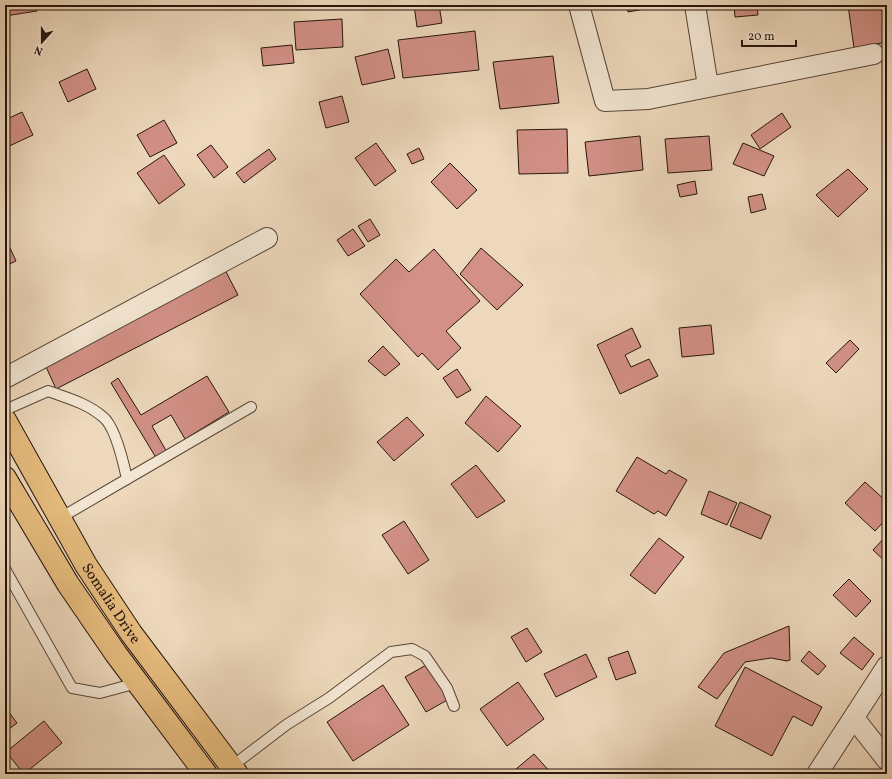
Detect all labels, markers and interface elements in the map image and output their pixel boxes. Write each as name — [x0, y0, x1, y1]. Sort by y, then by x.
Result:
north arrow — [22, 22, 62, 62]
scale bar — [742, 22, 796, 48]
text: 20 m — [748, 29, 775, 45]
text: N — [33, 42, 45, 58]
street label: Somalia Drive — [76, 559, 145, 649]

